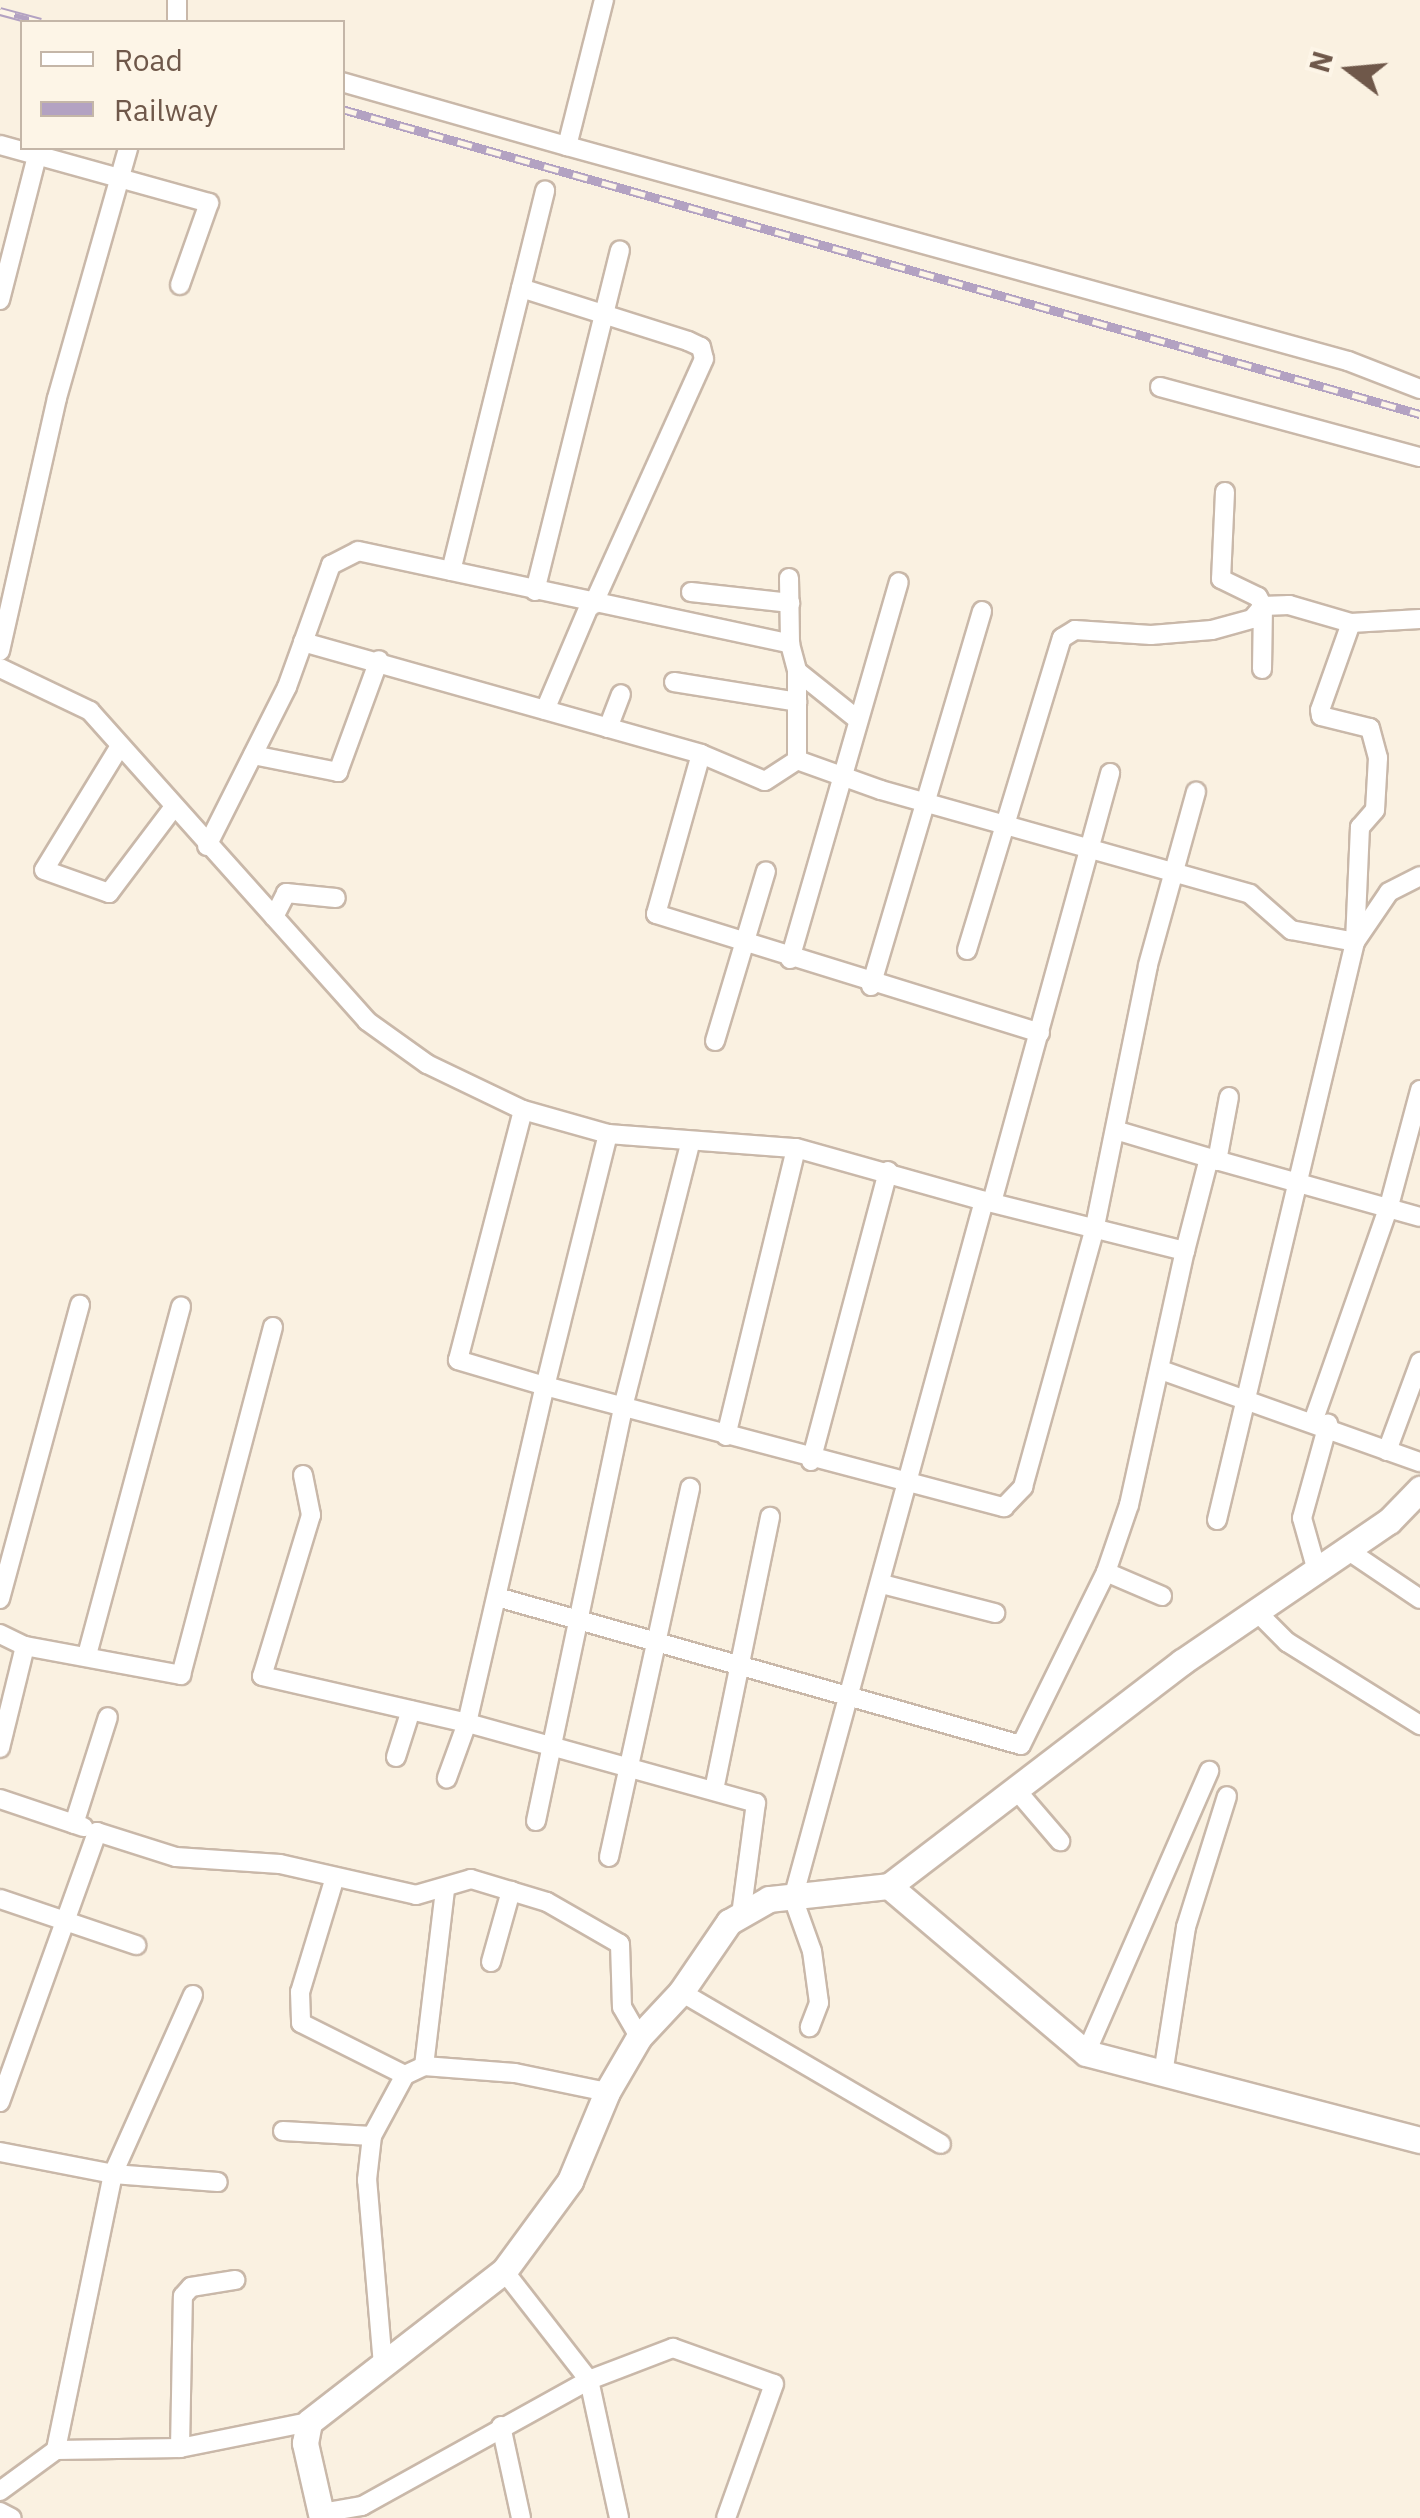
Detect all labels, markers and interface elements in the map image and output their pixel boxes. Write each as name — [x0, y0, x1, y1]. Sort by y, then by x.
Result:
legend — [20, 20, 345, 150]
north arrow — [1300, 20, 1400, 120]
text: Road — [114, 40, 183, 79]
text: N — [1300, 47, 1341, 76]
text: Railway — [114, 90, 218, 129]

